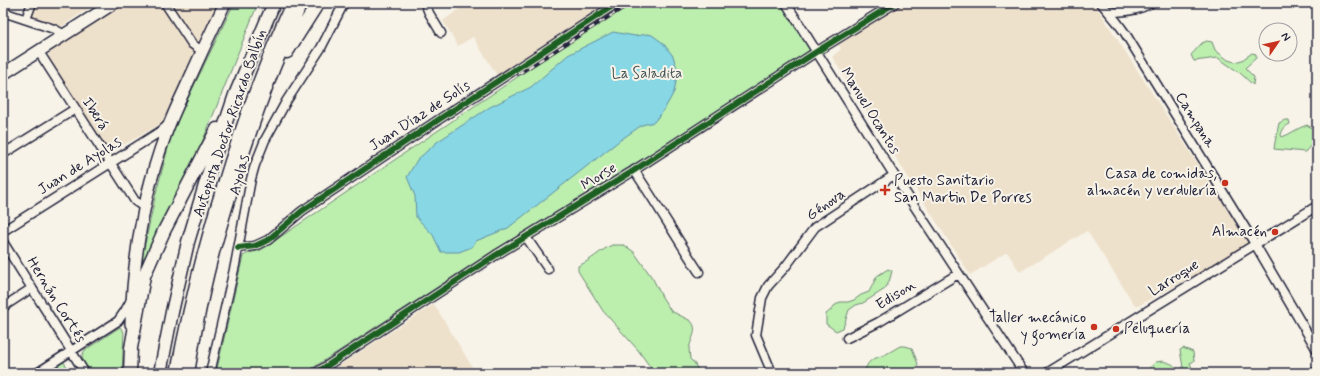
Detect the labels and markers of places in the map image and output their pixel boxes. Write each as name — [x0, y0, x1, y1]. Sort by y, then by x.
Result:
place label: Casa de comidas, almacén y verdulería — [1087, 164, 1217, 201]
place label: Puesto Sanitario San Martin De Porres — [894, 171, 1032, 208]
marker: Casa de comidas, almacén y verdulería — [1220, 178, 1230, 188]
marker: Puesto Sanitario San Martin De Porres — [879, 184, 891, 196]
place label: Almacén — [1212, 222, 1267, 242]
marker: Almacén — [1270, 227, 1280, 237]
place label: Taller mecánico y gomería — [989, 308, 1086, 346]
place label: Peluquería — [1124, 319, 1190, 339]
marker: Taller mecánico y gomería — [1089, 322, 1099, 332]
marker: Peluquería — [1111, 324, 1121, 334]

